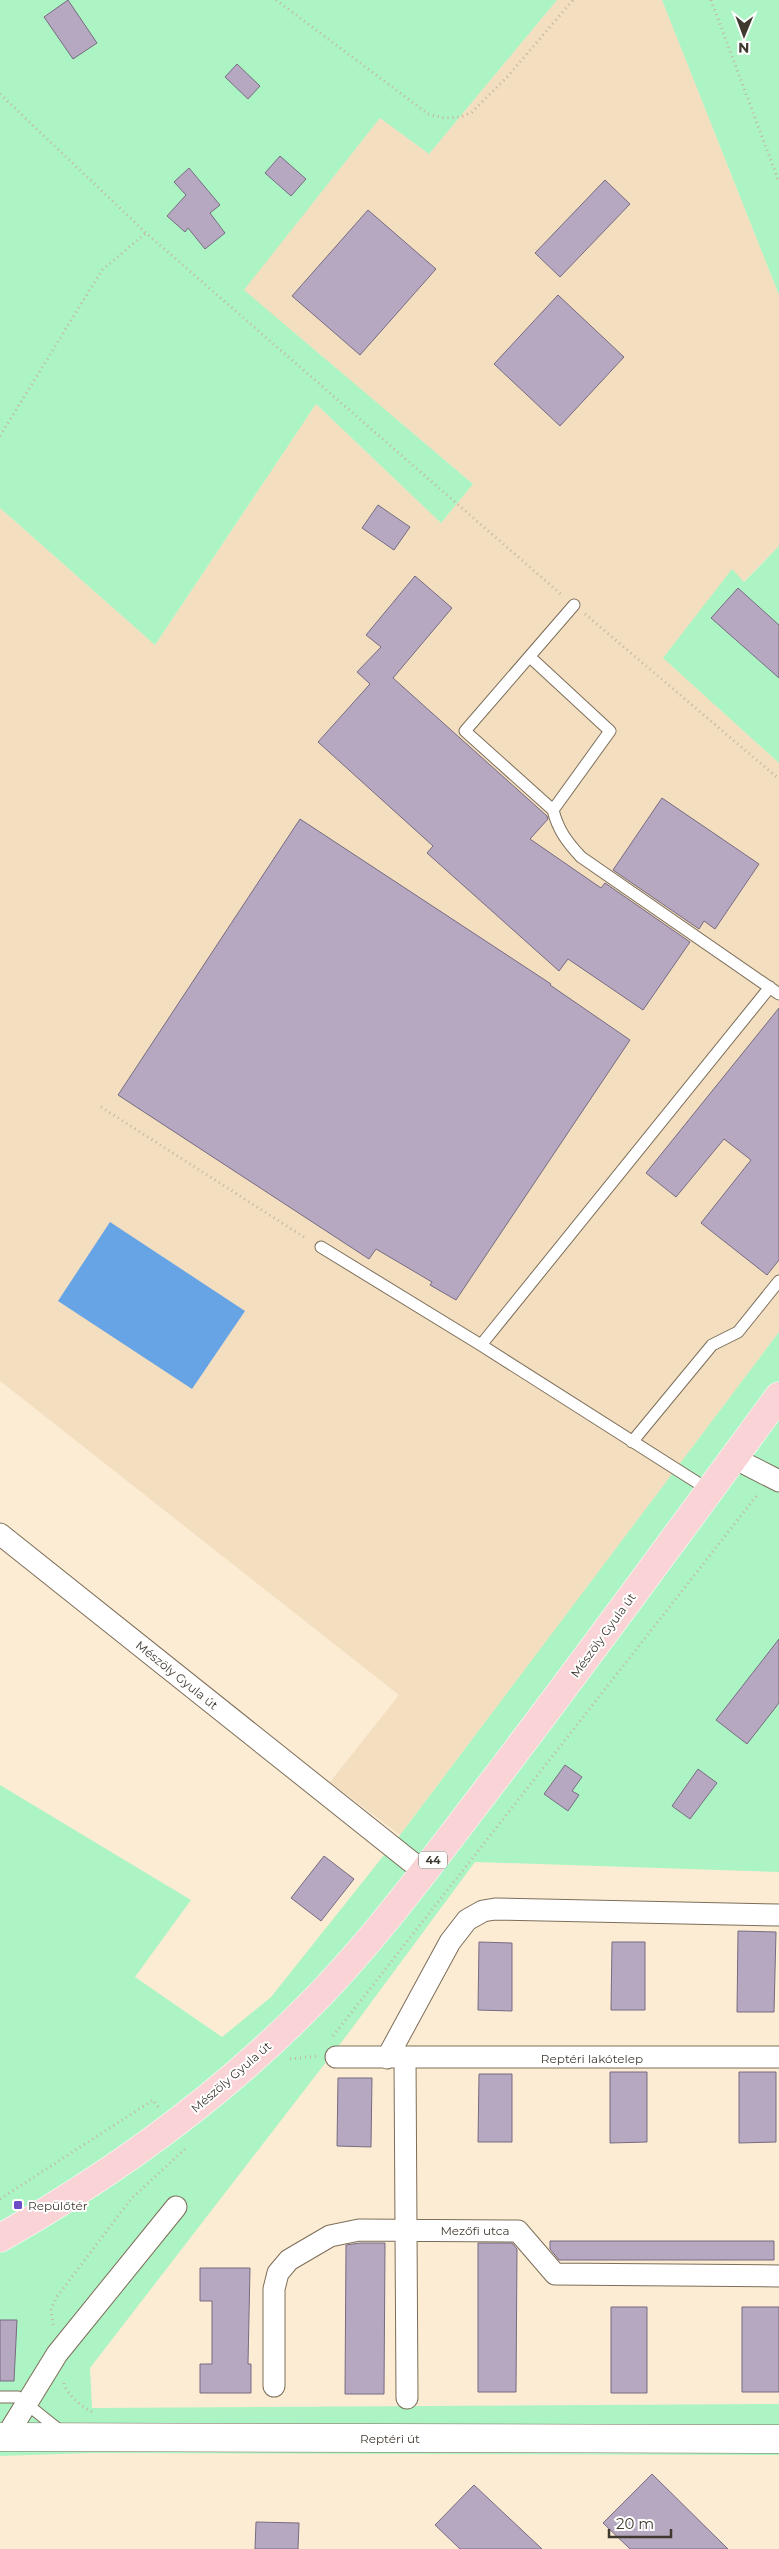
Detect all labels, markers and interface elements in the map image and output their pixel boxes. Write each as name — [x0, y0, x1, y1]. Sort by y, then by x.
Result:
north arrow — [719, 10, 769, 60]
text: N — [738, 39, 750, 57]
street label: Mészöly Gyula út — [567, 1590, 639, 1680]
street label: Mészöly Gyula út — [133, 1637, 221, 1713]
road number: 44 — [419, 1852, 447, 1868]
street label: Mészöly Gyula út — [188, 2038, 274, 2116]
street label: Reptéri lakótelep — [541, 2051, 643, 2066]
place label: Repülőtér — [28, 2198, 88, 2213]
marker: Repülőtér — [12, 2199, 24, 2211]
street label: Mezőfi utca — [440, 2223, 510, 2238]
street label: Reptéri út — [360, 2431, 420, 2446]
scale bar — [609, 2506, 672, 2538]
text: 20 m — [616, 2514, 654, 2533]

